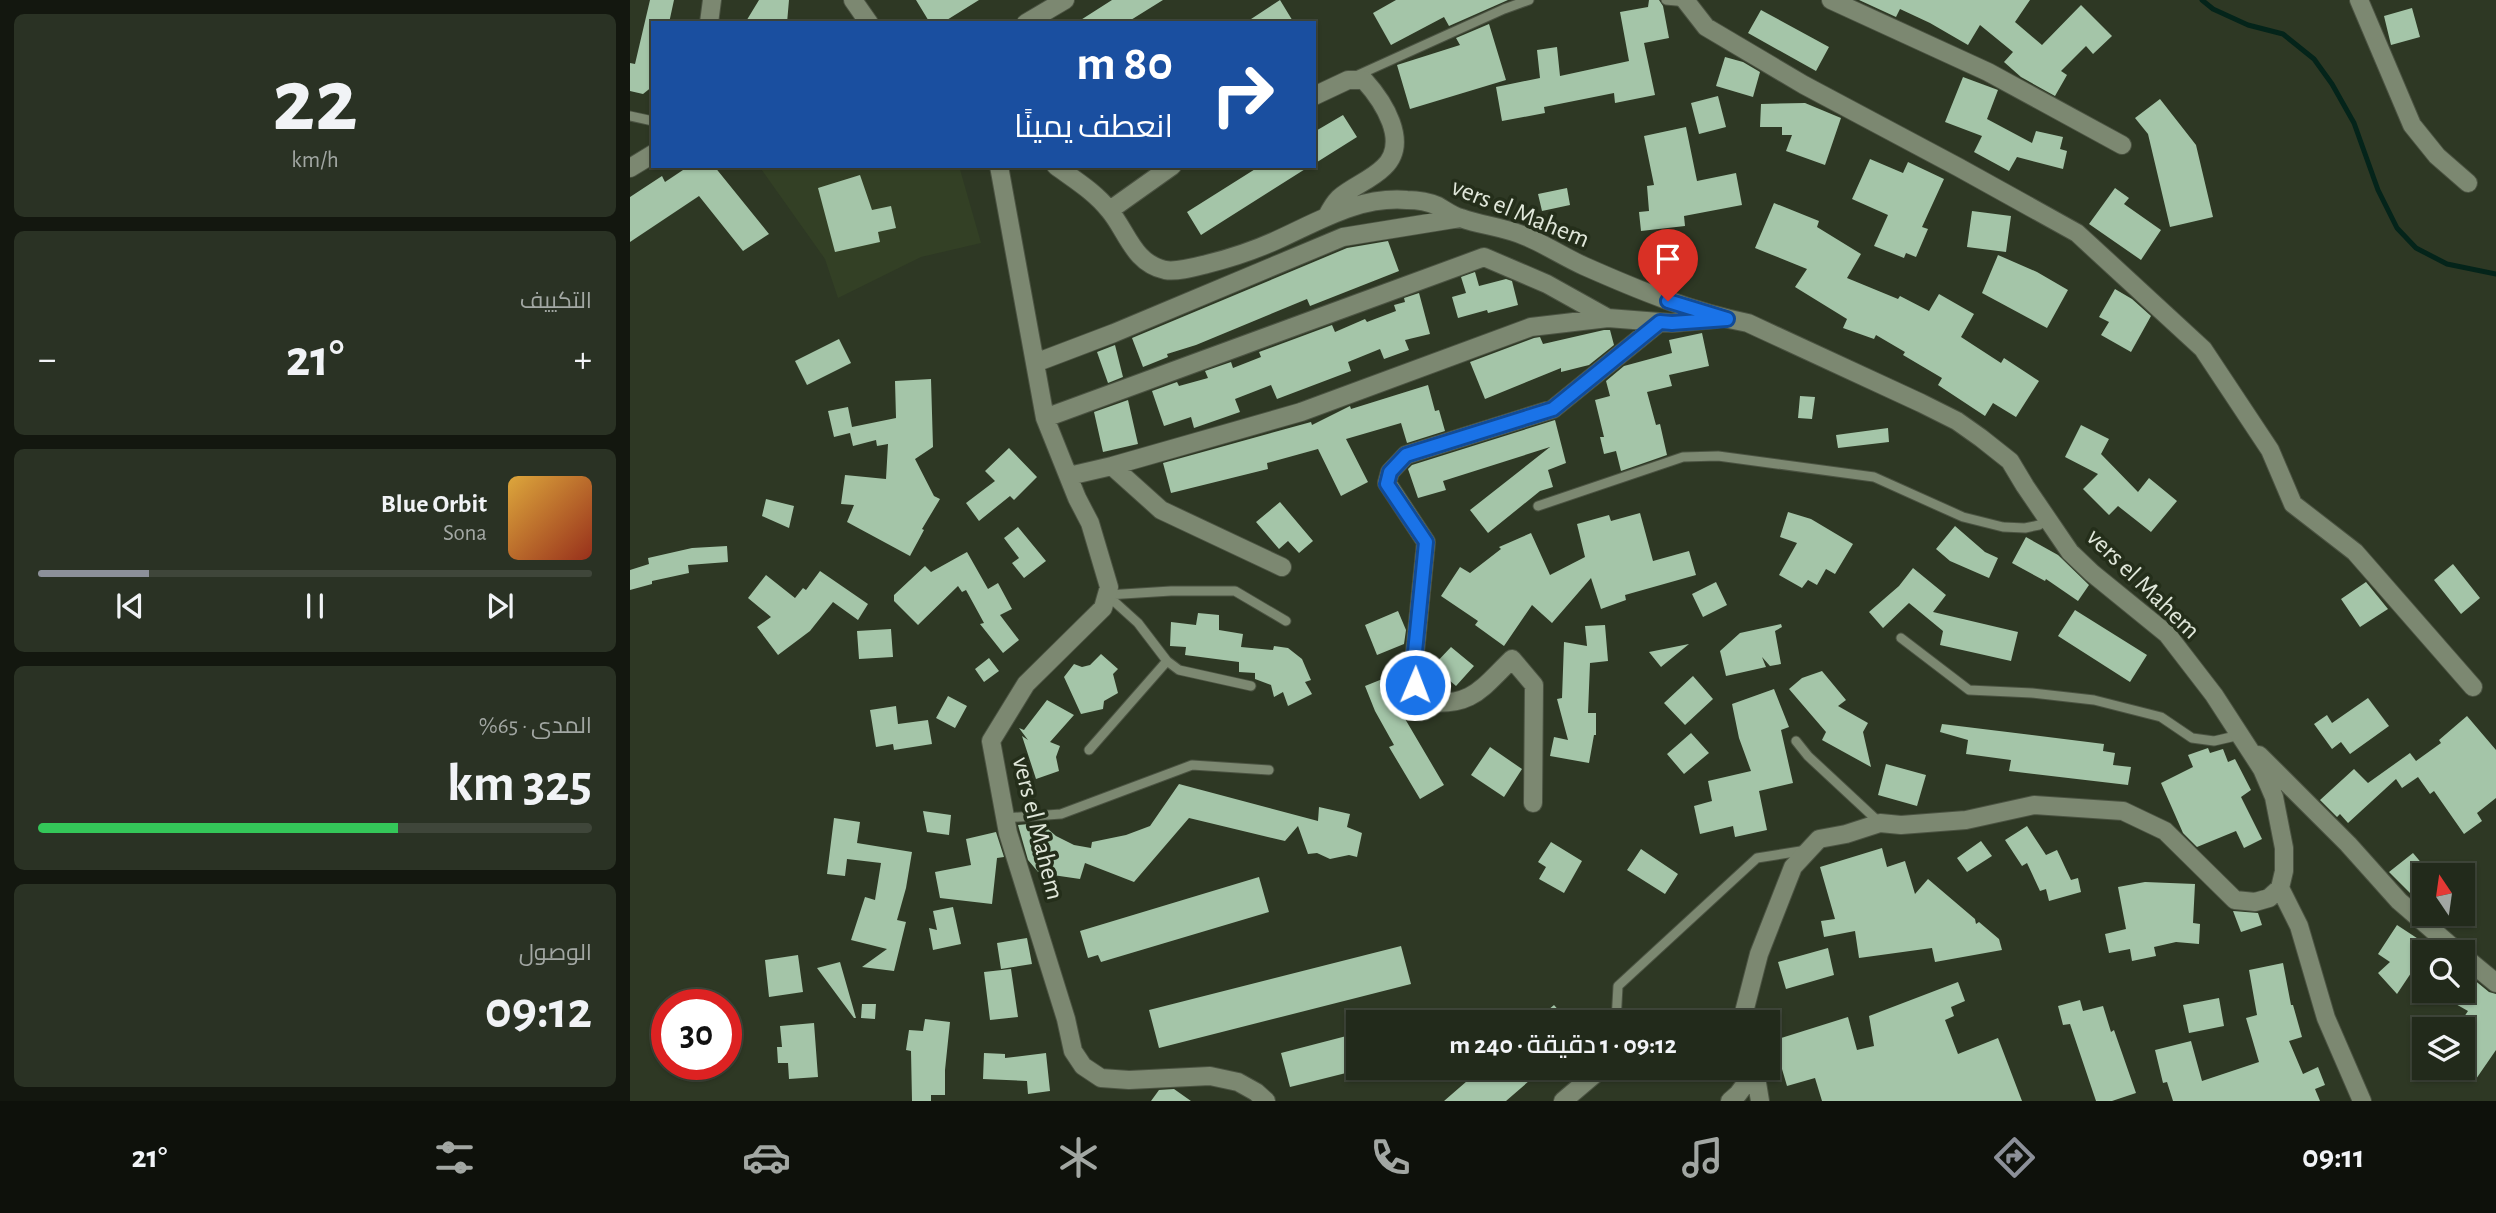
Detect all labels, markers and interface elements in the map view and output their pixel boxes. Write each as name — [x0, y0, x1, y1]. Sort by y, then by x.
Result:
text: 80 m — [1076, 40, 1173, 89]
icon: right — [1197, 49, 1288, 140]
text: 22 — [272, 56, 358, 147]
text: انعطف يمينًا — [1014, 111, 1173, 143]
text: km/h — [291, 149, 339, 172]
street label: vers el Mahem — [1448, 173, 1593, 252]
pin — [1638, 229, 1698, 301]
icon: arrive — [1649, 240, 1687, 278]
text: التكييف — [520, 290, 592, 313]
text: 21° — [286, 333, 344, 385]
text: − — [38, 341, 56, 379]
text: + — [574, 341, 592, 379]
text: Blue Orbit — [381, 491, 487, 517]
text: Sona — [443, 522, 487, 545]
street label: vers el Mahem — [2082, 524, 2205, 644]
icon: previous — [111, 587, 149, 625]
icon: pause — [296, 587, 334, 625]
icon: next — [481, 587, 519, 625]
position arrow — [1378, 648, 1452, 722]
text: المدى · 65% — [479, 715, 592, 738]
street label: vers el Mahem — [1008, 754, 1068, 902]
text: 325 km — [447, 758, 592, 810]
north arrow — [2412, 863, 2474, 926]
map controls — [2412, 863, 2475, 1080]
button: search — [2412, 940, 2475, 1003]
text: الوصول — [519, 942, 592, 965]
text: 09:12 — [485, 985, 592, 1037]
speed limit sign: 30 — [651, 989, 742, 1080]
button: layers — [2412, 1017, 2475, 1080]
text: 09:12 · 1 دقيقة · 240 m — [1449, 1032, 1677, 1058]
icon: filters — [430, 1133, 479, 1182]
icon: car — [742, 1133, 791, 1182]
icon: climate — [1054, 1133, 1103, 1182]
icon: phone — [1366, 1133, 1415, 1182]
icon: music — [1678, 1133, 1727, 1182]
icon: directions — [1990, 1133, 2039, 1182]
text: 21° — [132, 1141, 167, 1173]
text: 09:11 — [2302, 1141, 2365, 1173]

